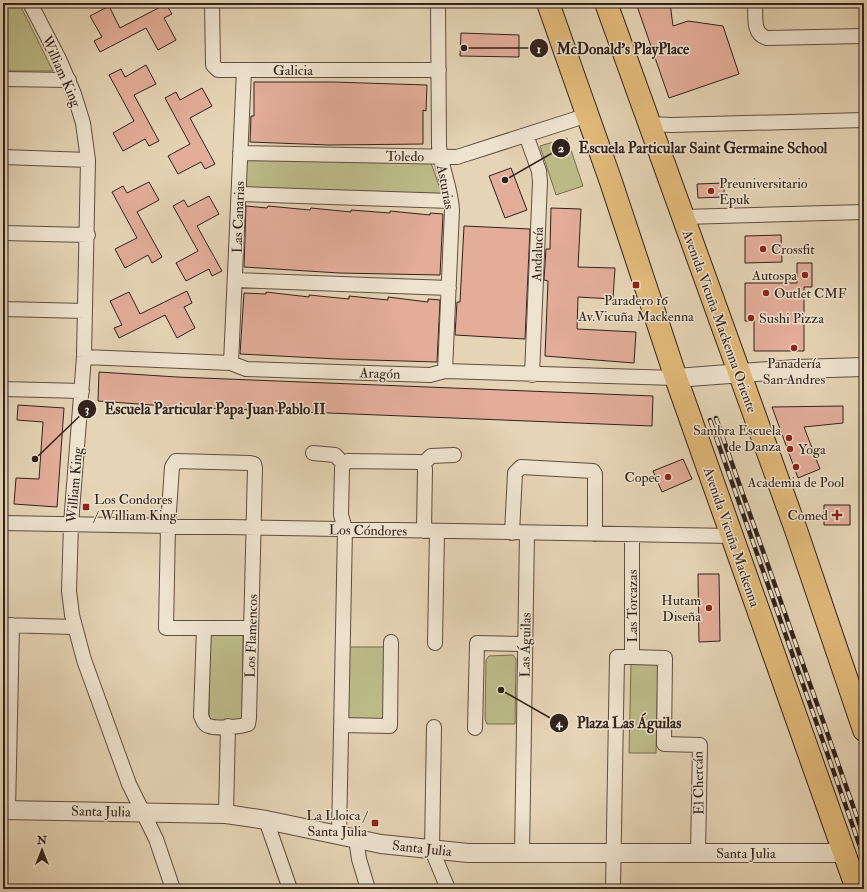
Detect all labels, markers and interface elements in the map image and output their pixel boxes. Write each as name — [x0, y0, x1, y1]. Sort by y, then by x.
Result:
street label: William King — [38, 32, 85, 110]
callout: McDonald's PlayPlace — [529, 35, 697, 62]
text: McDonald's PlayPlace — [556, 40, 690, 60]
text: 1 — [537, 42, 541, 57]
street label: Galicia — [273, 62, 313, 79]
callout: Escuela Particular Saint Germaine School — [551, 135, 836, 162]
text: Escuela Particular Saint Germaine School — [579, 139, 828, 158]
text: 2 — [558, 141, 564, 156]
street label: Toledo — [386, 148, 425, 165]
street label: Asturias — [433, 162, 458, 211]
place label: Preuniversitario Epuk — [719, 175, 808, 209]
street label: Las Canarias — [229, 181, 248, 253]
marker: Preuniversitario Epuk — [706, 186, 716, 196]
street label: Andalucía — [528, 226, 547, 283]
street label: Avenida Vicuña Mackenna Oriente — [678, 227, 761, 415]
place label: Crossfit — [771, 241, 815, 258]
marker: Crossfit — [758, 244, 768, 254]
place label: Autospa — [751, 267, 797, 285]
marker: Autospa — [800, 270, 810, 280]
marker: Paradero 16 Av.Vicuña Mackenna — [631, 280, 641, 290]
place label: Outlet CMF — [774, 285, 847, 302]
marker: Outlet CMF — [761, 288, 771, 298]
place label: Paradero 16 Av.Vicuña Mackenna — [577, 292, 694, 325]
place label: Sushi Pizza — [759, 310, 824, 327]
marker: Sushi Pizza — [746, 313, 756, 323]
marker: Panadería San Andres — [789, 343, 799, 353]
place label: Panadería San Andres — [763, 355, 825, 388]
street label: Aragón — [358, 364, 401, 383]
callout: Escuela Particular Papa Juan Pablo II — [77, 395, 334, 422]
text: Escuela Particular Papa Juan Pablo II — [105, 400, 325, 420]
text: 3 — [85, 402, 90, 417]
place label: Sambra Escuela de Danza — [693, 422, 781, 455]
marker: Sambra Escuela de Danza — [784, 433, 794, 443]
place label: Yoga — [798, 441, 826, 458]
marker: Yoga — [785, 444, 795, 454]
street label: William King — [63, 445, 86, 525]
marker: Academia de Pool — [791, 462, 801, 472]
street label: Avenida Vicuña Mackenna — [699, 464, 763, 609]
place label: Copec — [624, 469, 660, 487]
marker: Copec — [663, 472, 673, 482]
place label: Academia de Pool — [747, 474, 845, 491]
place label: Los Condores / William King — [93, 491, 178, 524]
marker: Los Condores / William King — [81, 502, 91, 512]
place label: Comed — [787, 507, 828, 524]
marker: Comed — [831, 509, 843, 521]
street label: Los Cóndores — [329, 521, 407, 540]
street label: Las Torcazas — [624, 569, 641, 642]
place label: Hutam Diseña — [661, 592, 701, 625]
street label: Los Flamencos — [242, 594, 261, 678]
marker: Hutam Diseña — [704, 603, 714, 613]
street label: Las Águilas — [516, 612, 535, 677]
callout: Plaza Las Águilas — [549, 709, 690, 736]
text: Plaza Las Águilas — [577, 712, 681, 734]
text: 4 — [555, 716, 564, 731]
street label: El Chercán — [689, 751, 708, 815]
street label: Santa Julia — [71, 802, 131, 821]
place label: La Lloica / Santa Julia — [306, 807, 368, 840]
marker: La Lloica / Santa Julia — [370, 818, 380, 828]
north arrow — [22, 830, 62, 870]
text: N — [36, 834, 48, 847]
street label: Santa Julia — [391, 837, 453, 860]
street label: Santa Julia — [716, 845, 776, 862]

